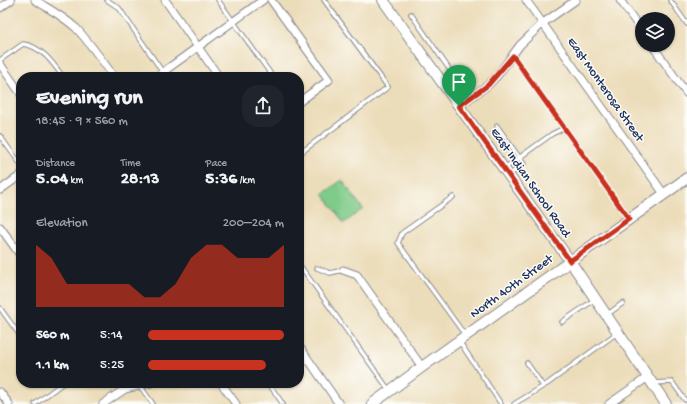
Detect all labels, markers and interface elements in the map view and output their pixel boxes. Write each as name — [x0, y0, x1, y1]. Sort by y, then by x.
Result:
map controls — [635, 12, 675, 52]
button: layers — [635, 12, 675, 52]
street label: East Monterosa Street — [563, 35, 648, 146]
pin — [442, 65, 476, 106]
icon: arrive — [448, 71, 470, 93]
button: share — [242, 85, 284, 127]
text: Evening run — [36, 86, 143, 112]
text: 18:45 · 9 × 560 m — [36, 114, 128, 129]
street label: East Indian School Road — [487, 125, 574, 242]
text: Distance — [36, 158, 75, 170]
text: Time — [121, 158, 141, 170]
text: Pace — [205, 158, 227, 170]
text: 5.04 — [36, 170, 68, 190]
text: 28:13 — [121, 170, 159, 190]
text: 5:36 — [205, 170, 237, 190]
text: km — [68, 175, 83, 187]
text: /km — [237, 175, 255, 187]
text: Elevation — [36, 216, 88, 231]
text: 200–204 m — [223, 216, 284, 231]
street label: North 40th Street — [468, 251, 558, 322]
text: 560 m — [36, 328, 69, 343]
text: 5:14 — [100, 328, 122, 343]
text: 1.1 km — [36, 358, 69, 373]
text: 5:25 — [100, 358, 124, 373]

